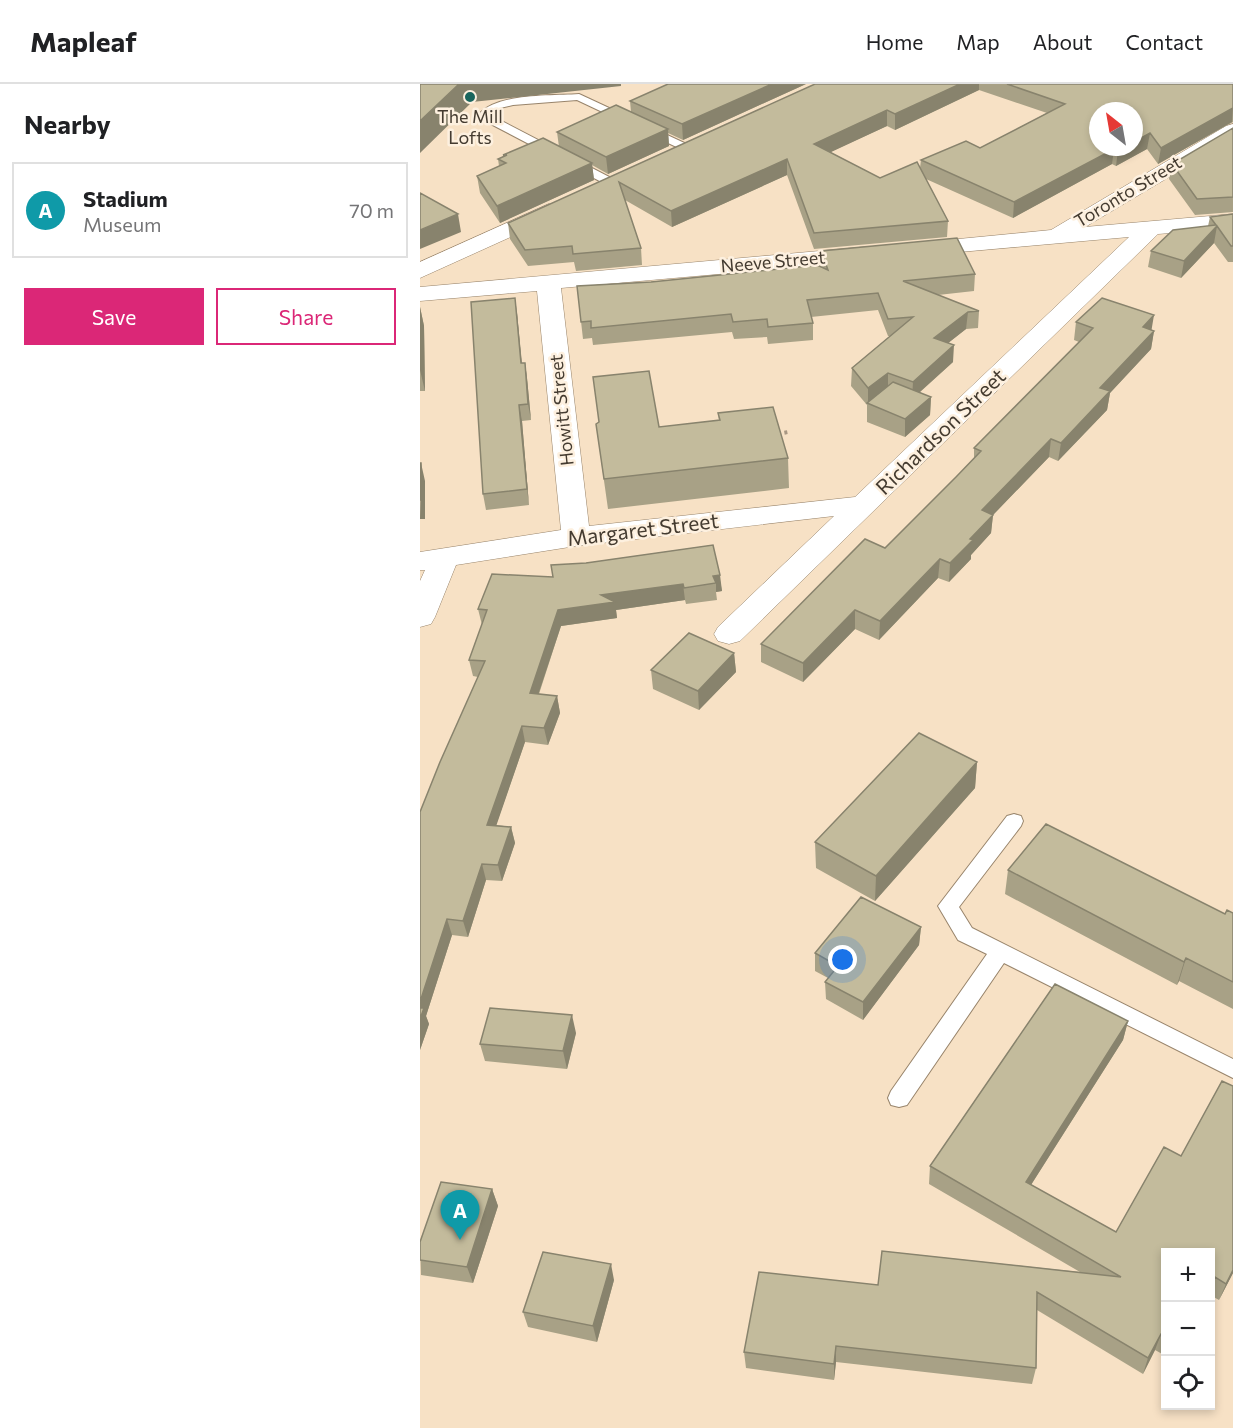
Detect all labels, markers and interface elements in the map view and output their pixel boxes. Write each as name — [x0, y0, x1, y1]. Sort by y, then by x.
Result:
text: Mapleaf — [30, 24, 137, 58]
text: Home — [866, 29, 923, 54]
text: Map — [956, 29, 1000, 54]
text: About — [1033, 29, 1092, 54]
text: Contact — [1125, 29, 1203, 54]
marker: The Mill Lofts — [463, 90, 477, 104]
north arrow — [1089, 102, 1143, 156]
place label: The Mill Lofts — [437, 105, 503, 148]
text: Nearby — [24, 108, 111, 139]
street label: Toronto Street — [1070, 151, 1185, 232]
text: Stadium — [83, 185, 168, 212]
text: A — [38, 198, 53, 222]
text: 70 m — [349, 198, 394, 222]
text: Museum — [83, 212, 162, 236]
street label: Neeve Street — [720, 245, 826, 277]
button: Save — [24, 288, 204, 345]
button: Share — [216, 288, 396, 345]
street label: Howitt Street — [544, 353, 578, 467]
street label: Richardson Street — [870, 363, 1010, 499]
street label: Margaret Street — [566, 507, 720, 550]
your location — [828, 945, 857, 974]
pin: A — [440, 1190, 480, 1240]
map controls — [1161, 1248, 1215, 1410]
button: + — [1161, 1248, 1215, 1302]
button: − — [1161, 1302, 1215, 1356]
button: locate — [1161, 1356, 1215, 1410]

